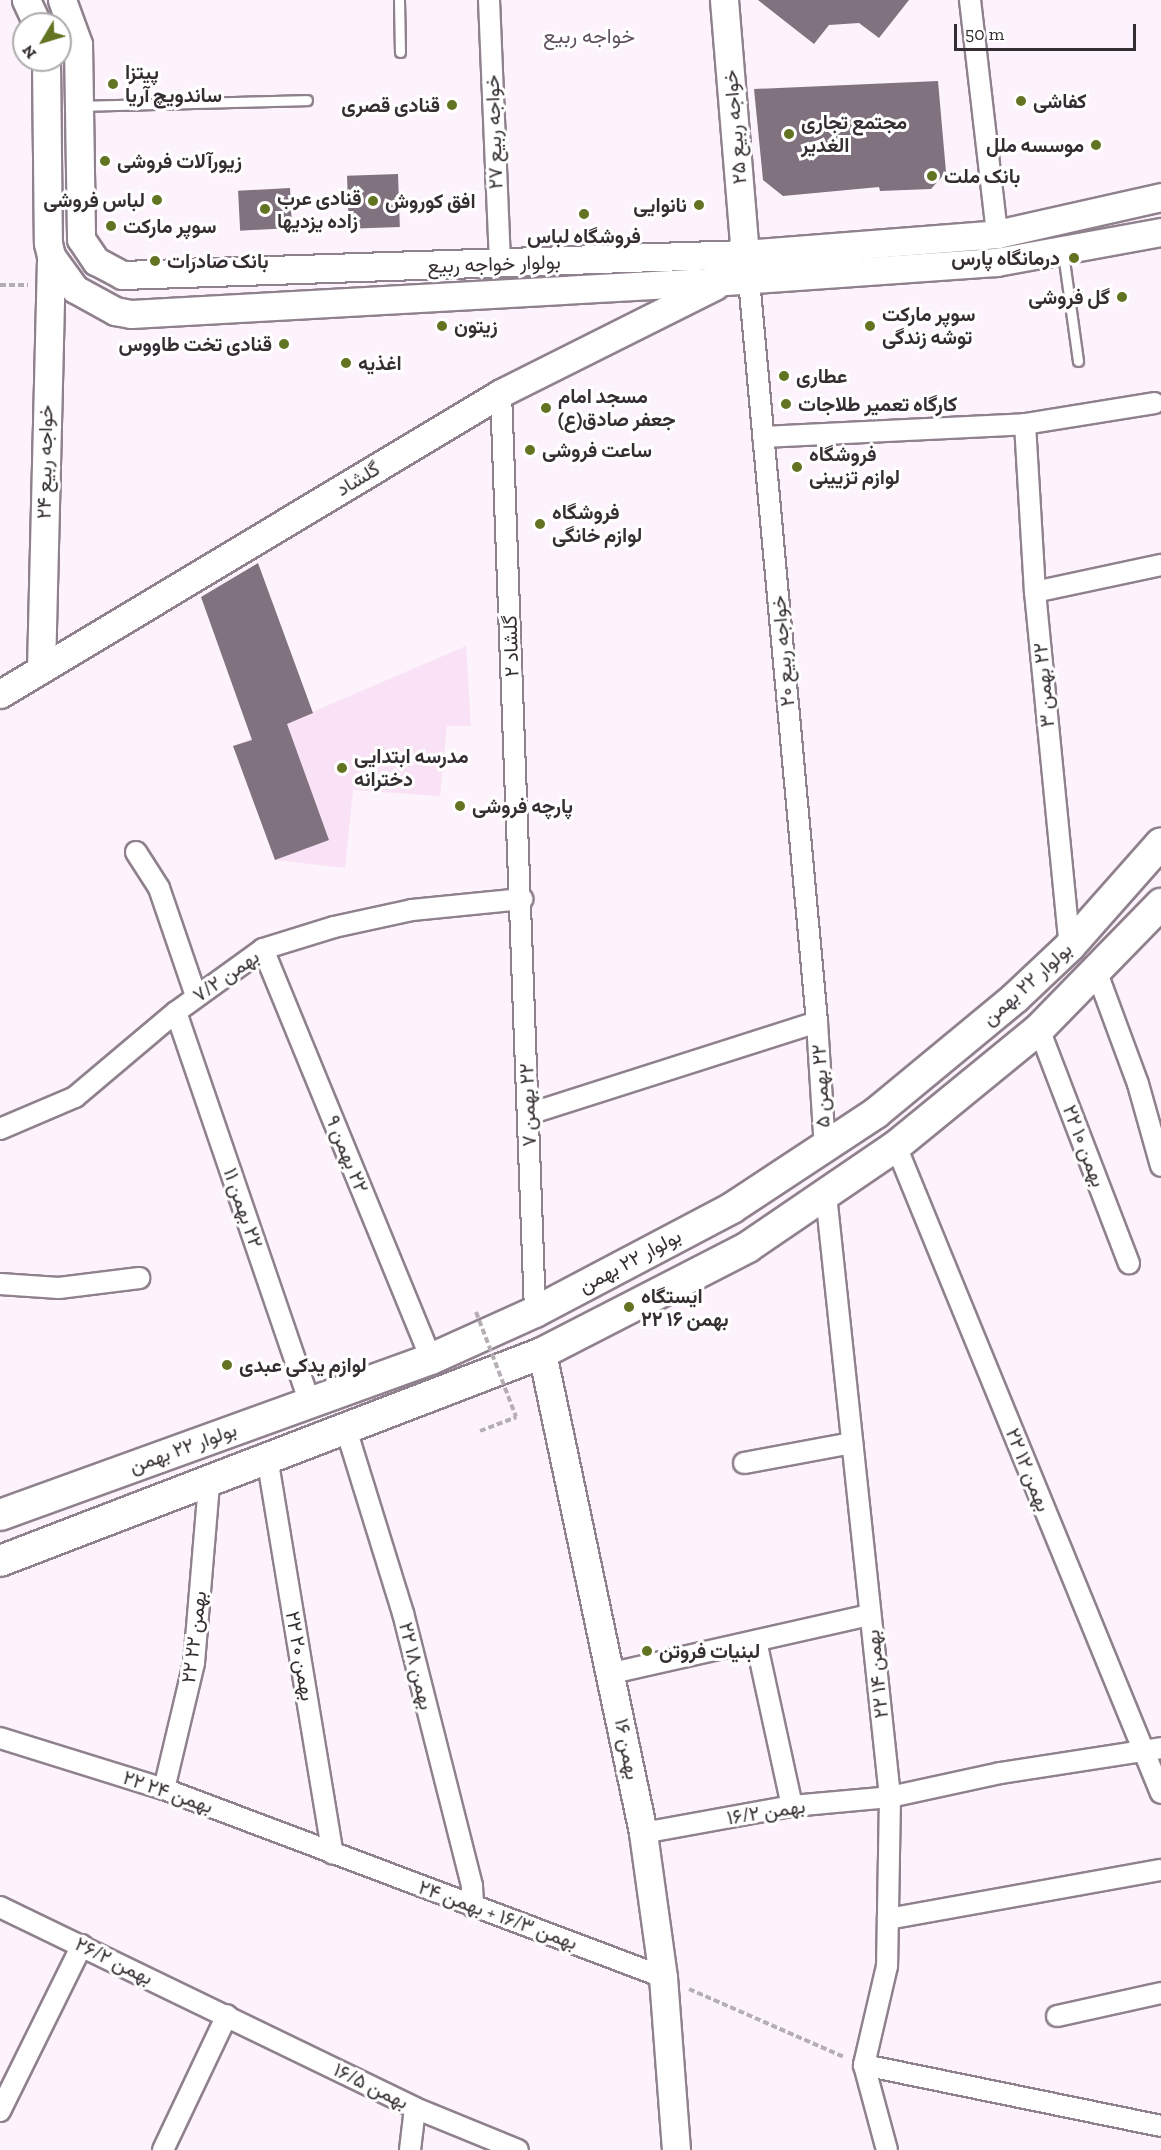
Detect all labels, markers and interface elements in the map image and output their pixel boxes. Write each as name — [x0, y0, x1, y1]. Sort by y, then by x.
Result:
north arrow — [12, 12, 72, 72]
scale bar — [957, 12, 1138, 50]
district label: خواجه ربیع — [543, 23, 635, 49]
text: 50 m — [965, 23, 1004, 45]
text: N — [18, 42, 40, 63]
place label: پیتزا ساندویچ آریا — [125, 60, 222, 107]
street label: خواجه ربیع ۲۵ — [718, 69, 752, 185]
street label: خواجه ربیع ۲۷ — [480, 74, 508, 190]
marker: پیتزا ساندویچ آریا — [106, 77, 120, 91]
place label: کفاشی — [1033, 89, 1087, 113]
place label: قنادی قصری — [341, 93, 440, 117]
marker: کفاشی — [1014, 94, 1028, 108]
marker: قنادی قصری — [445, 98, 459, 112]
place label: مجتمع تجاری الغدیر — [801, 110, 907, 157]
marker: مجتمع تجاری الغدیر — [782, 127, 796, 141]
place label: موسسه ملل — [986, 133, 1084, 157]
marker: موسسه ملل — [1089, 138, 1103, 152]
place label: زیورآلات فروشی — [117, 149, 242, 173]
marker: زیورآلات فروشی — [98, 154, 112, 168]
place label: بانک ملت — [944, 164, 1020, 188]
marker: بانک ملت — [925, 169, 939, 183]
place label: قنادی عرب زاده یزدیها — [277, 186, 362, 233]
place label: لباس فروشی — [43, 188, 145, 212]
place label: افق کوروش — [385, 189, 476, 213]
marker: لباس فروشی — [150, 193, 164, 207]
place label: نانوایی — [633, 193, 687, 217]
marker: افق کوروش — [366, 194, 380, 208]
marker: نانوایی — [692, 198, 706, 212]
marker: قنادی عرب زاده یزدیها — [258, 202, 272, 216]
marker: فروشگاه لباس — [577, 207, 591, 221]
place label: سوپر مارکت — [123, 214, 216, 238]
marker: سوپر مارکت — [104, 219, 118, 233]
place label: فروشگاه لباس — [527, 224, 641, 248]
place label: درمانگاه پارس — [951, 246, 1060, 270]
place label: بانک صادرات — [167, 249, 269, 273]
marker: درمانگاه پارس — [1065, 249, 1083, 267]
street label: بولوار خواجه ربیع — [427, 250, 561, 278]
marker: بانک صادرات — [148, 254, 162, 268]
place label: گل فروشی — [1028, 285, 1110, 309]
marker: گل فروشی — [1115, 290, 1129, 304]
place label: سوپر مارکت توشه زندگی — [882, 302, 975, 349]
place label: زیتون — [454, 314, 498, 338]
marker: زیتون — [435, 319, 449, 333]
marker: سوپر مارکت توشه زندگی — [863, 319, 877, 333]
place label: قنادی تخت طاووس — [118, 332, 272, 356]
marker: قنادی تخت طاووس — [277, 337, 291, 351]
place label: اغذیه — [358, 351, 402, 375]
marker: اغذیه — [339, 356, 353, 370]
place label: عطاری — [796, 364, 847, 388]
marker: عطاری — [777, 369, 791, 383]
place label: مسجد امام جعفر صادق(ع) — [558, 384, 676, 431]
place label: کارگاه تعمیر طلاجات — [798, 392, 957, 416]
marker: کارگاه تعمیر طلاجات — [779, 397, 793, 411]
marker: مسجد امام جعفر صادق(ع) — [539, 401, 553, 415]
street label: خواجه ربیع ۲۴ — [32, 405, 58, 519]
place label: ساعت فروشی — [542, 438, 652, 462]
marker: ساعت فروشی — [523, 443, 537, 457]
place label: فروشگاه لوازم تزیینی — [809, 443, 900, 490]
street label: گلشاد — [332, 457, 384, 501]
marker: فروشگاه لوازم تزیینی — [790, 460, 804, 474]
place label: فروشگاه لوازم خانگی — [552, 500, 642, 547]
marker: فروشگاه لوازم خانگی — [533, 517, 547, 531]
street label: خواجه ربیع ۲۰ — [766, 595, 800, 707]
street label: گلشاد ۲ — [498, 615, 524, 677]
street label: ٢٢ بهمن ۳ — [1028, 642, 1060, 728]
place label: مدرسه ابتدایی دخترانه — [354, 744, 469, 791]
marker: مدرسه ابتدایی دخترانه — [335, 761, 349, 775]
place label: پارچه فروشی — [472, 794, 573, 818]
marker: پارچه فروشی — [453, 799, 467, 813]
street label: بولوار ۲۲ بهمن — [977, 937, 1077, 1031]
street label: بهمن ۷/۲ — [188, 945, 264, 1007]
street label: ٢٢ بهمن ۵ — [807, 1044, 835, 1128]
street label: ٢٢ بهمن ٧ — [515, 1063, 541, 1147]
street label: ۲۲ بهمن ۱۰ — [1057, 1102, 1111, 1190]
street label: ٢٢ بهمن ۹ — [321, 1112, 373, 1196]
street label: ٢٢ بهمن ١١ — [218, 1165, 268, 1251]
street label: بولوار ۲۲ بهمن — [575, 1224, 685, 1298]
place label: ایستگاه ۲۲ بهمن ۱۶ — [641, 1284, 729, 1331]
marker: ایستگاه ۲۲ بهمن ۱۶ — [622, 1300, 636, 1314]
place label: لوازم یدکی عبدی — [239, 1353, 367, 1377]
marker: لوازم یدکی عبدی — [220, 1358, 234, 1372]
street label: بولوار ۲۲ بهمن — [126, 1417, 240, 1479]
street label: ۲۲ بهمن ۱۲ — [1000, 1425, 1056, 1515]
street label: ۲۲ بهمن ۲۲ — [176, 1590, 212, 1684]
street label: ۲۲ بهمن ۲۰ — [280, 1609, 320, 1703]
street label: ۲۲ بهمن ۱۸ — [394, 1620, 438, 1712]
street label: ۲۲ بهمن ۱۴ — [860, 1629, 894, 1719]
place label: لبنیات فروتن — [659, 1639, 760, 1663]
marker: لبنیات فروتن — [640, 1644, 654, 1658]
street label: بهمن ۱۶ — [609, 1716, 645, 1782]
street label: ۲۲ بهمن ۲۴ — [120, 1765, 216, 1819]
street label: بهمن ۱۶/۲ — [725, 1794, 807, 1830]
street label: بهمن ۱۶/۳ + بهمن ۲۴ — [415, 1875, 581, 1955]
street label: بهمن ۲۶/۲ — [71, 1932, 157, 1990]
street label: بهمن ۱۶/۵ — [330, 2058, 412, 2114]

